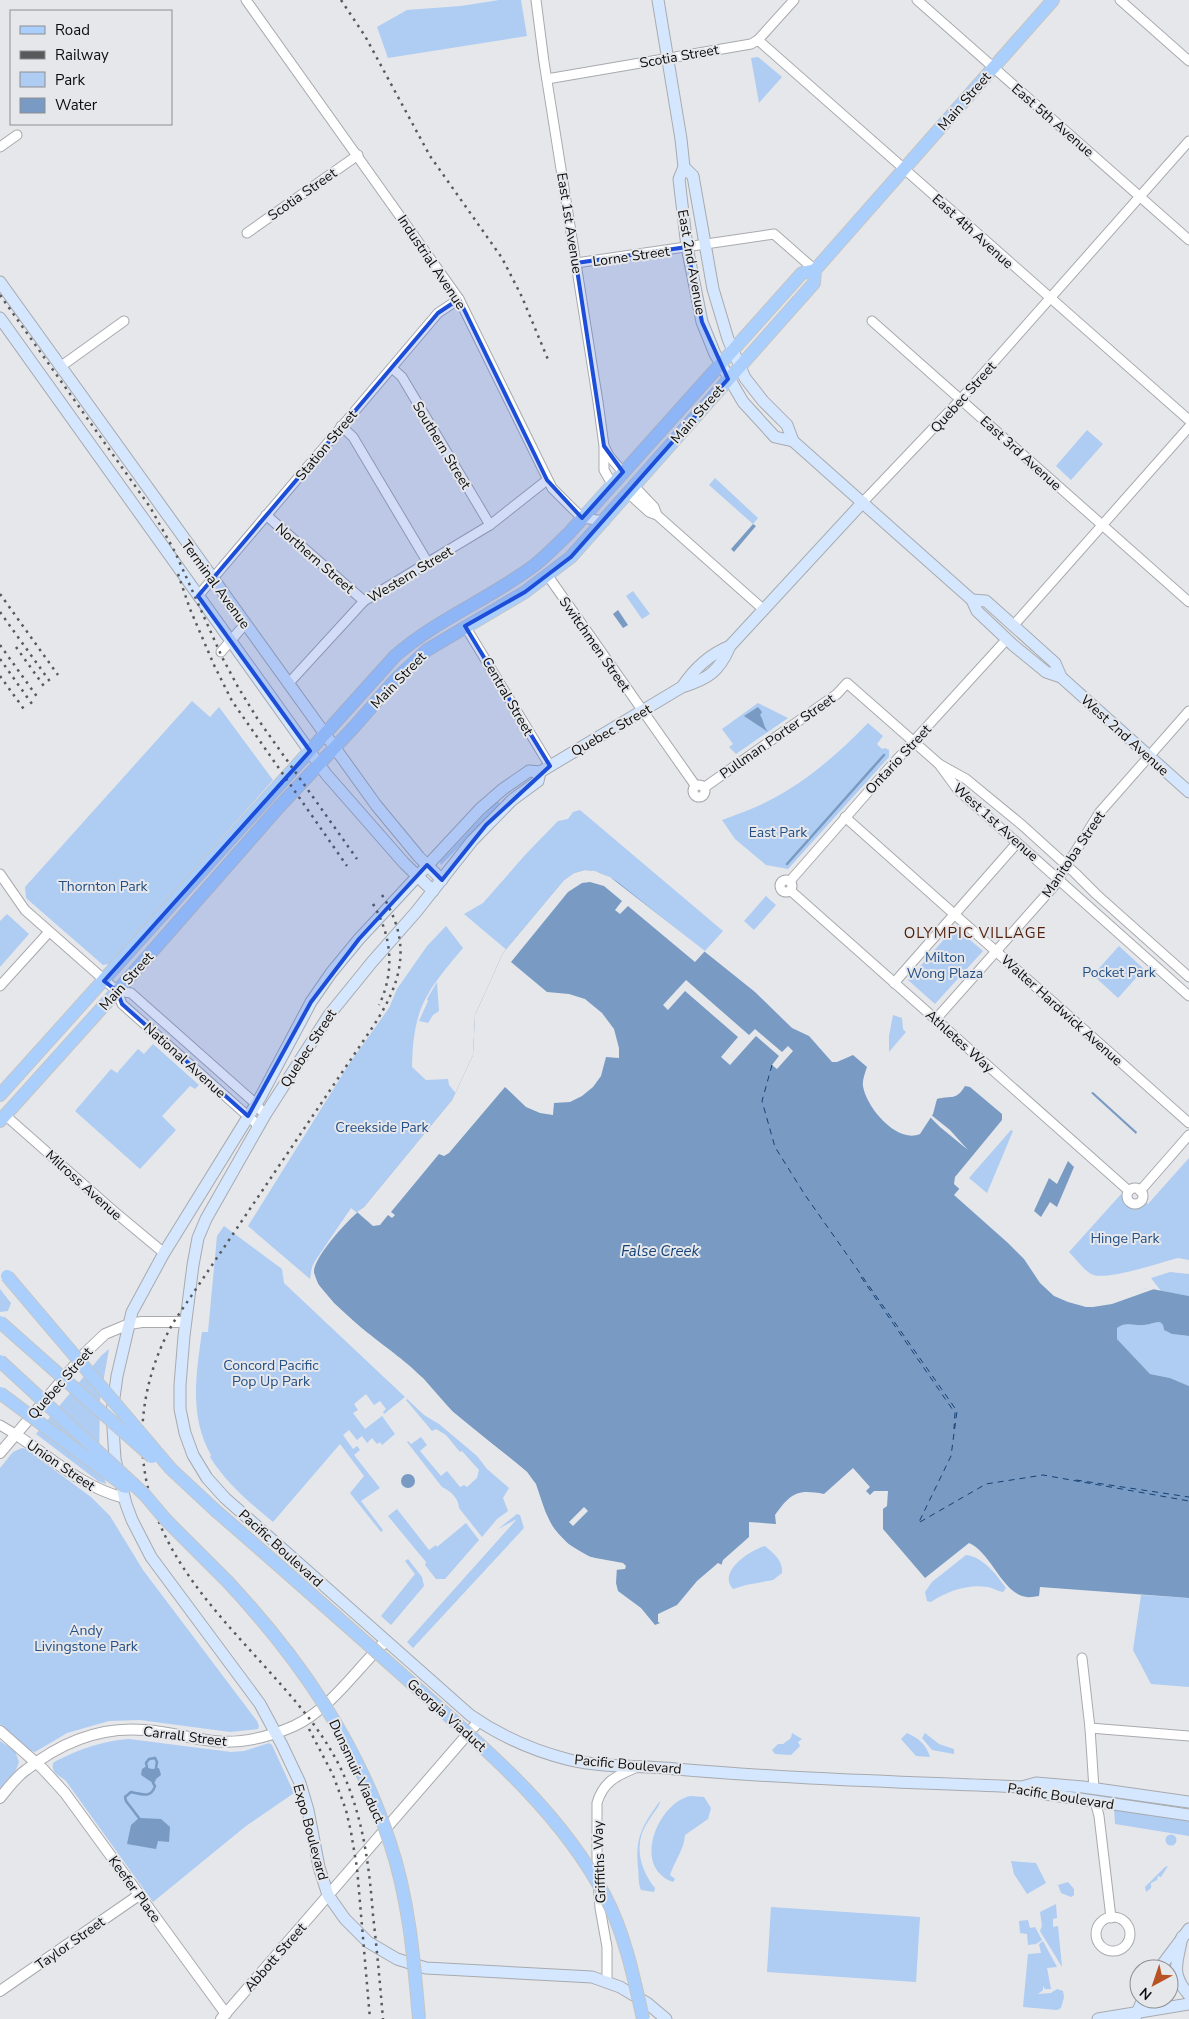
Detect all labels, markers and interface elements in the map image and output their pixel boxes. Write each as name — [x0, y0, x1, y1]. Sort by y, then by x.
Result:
legend — [10, 10, 172, 125]
text: Road — [55, 20, 90, 40]
street label: Scotia Street — [638, 40, 720, 73]
text: Railway — [55, 45, 109, 65]
street label: Main Street — [933, 68, 995, 135]
text: Park — [55, 70, 85, 90]
street label: East 5th Avenue — [1008, 79, 1098, 161]
text: Water — [55, 95, 98, 115]
street label: Scotia Street — [264, 164, 341, 225]
street label: East 1st Avenue — [552, 171, 587, 275]
street label: East 4th Avenue — [928, 190, 1017, 273]
street label: East 2nd Avenue — [673, 208, 710, 316]
street label: Industrial Avenue — [393, 211, 470, 313]
street label: Lorne Street — [591, 242, 671, 271]
street label: Quebec Street — [926, 357, 1001, 437]
street label: Main Street — [666, 381, 728, 448]
street label: Southern Street — [408, 398, 475, 493]
street label: Station Street — [291, 406, 362, 485]
street label: East 3rd Avenue — [976, 412, 1065, 495]
street label: Northern Street — [271, 519, 358, 598]
street label: Terminal Avenue — [177, 536, 254, 633]
street label: Western Street — [364, 542, 456, 607]
street label: Switchmen Street — [555, 593, 635, 696]
street label: Main Street — [366, 648, 430, 713]
street label: Central Street — [477, 654, 538, 739]
street label: Pullman Porter Street — [716, 689, 839, 783]
street label: West 2nd Avenue — [1076, 691, 1173, 780]
street label: Quebec Street — [568, 700, 655, 761]
street label: Ontario Street — [861, 720, 936, 798]
street label: West 1st Avenue — [949, 779, 1042, 866]
street label: Manitoba Street — [1037, 807, 1109, 901]
park label: East Park — [749, 823, 808, 842]
park label: Thornton Park — [58, 877, 149, 896]
district label: OLYMPIC VILLAGE — [904, 923, 1046, 943]
street label: Main Street — [95, 948, 158, 1015]
park label: Milton Wong Plaza — [907, 948, 983, 983]
street label: Walter Hardwick Avenue — [997, 950, 1127, 1070]
park label: Pocket Park — [1082, 963, 1157, 982]
street label: Quebec Street — [276, 1005, 341, 1091]
street label: Athletes Way — [921, 1005, 999, 1078]
street label: National Avenue — [139, 1018, 230, 1102]
park label: Creekside Park — [335, 1118, 430, 1137]
street label: Milross Avenue — [41, 1146, 126, 1225]
park label: Hinge Park — [1090, 1229, 1161, 1248]
water label: False Creek — [621, 1241, 700, 1261]
street label: Quebec Street — [24, 1343, 97, 1423]
park label: Concord Pacific Pop Up Park — [223, 1356, 319, 1391]
street label: Union Street — [23, 1435, 99, 1495]
street label: Pacific Boulevard — [234, 1505, 327, 1591]
park label: Andy Livingstone Park — [34, 1621, 139, 1656]
street label: Georgia Viaduct — [403, 1675, 490, 1756]
street label: Dunsmuir Viaduct — [324, 1716, 389, 1826]
street label: Carrall Street — [142, 1722, 228, 1751]
street label: Pacific Boulevard — [573, 1750, 682, 1779]
street label: Pacific Boulevard — [1006, 1779, 1116, 1814]
street label: Expo Boulevard — [289, 1782, 333, 1882]
street label: Griffiths Way — [589, 1819, 610, 1904]
street label: Keefer Place — [104, 1852, 165, 1927]
street label: Taylor Street — [32, 1912, 109, 1974]
street label: Abbott Street — [240, 1919, 311, 1996]
north arrow — [1129, 1959, 1179, 2009]
text: N — [1136, 1983, 1156, 2004]

